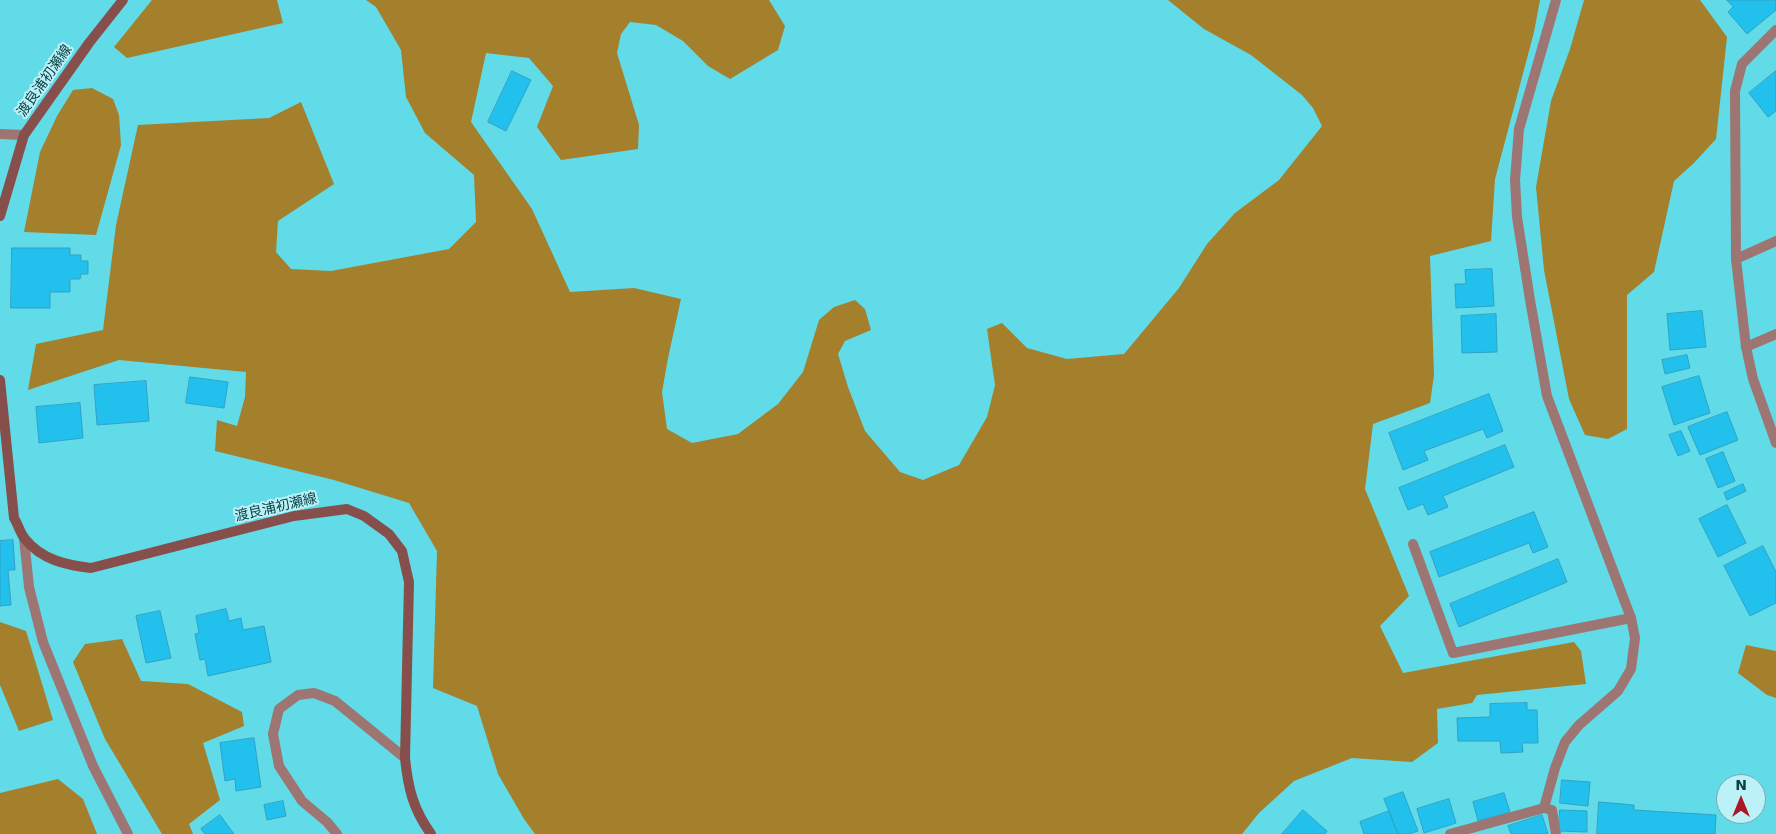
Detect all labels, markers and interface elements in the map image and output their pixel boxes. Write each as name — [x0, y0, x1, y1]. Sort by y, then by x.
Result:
street label: 渡良浦初瀬線 — [14, 42, 76, 120]
street label: 渡良浦初瀬線 — [233, 490, 319, 526]
north arrow — [1716, 774, 1766, 824]
text: N — [1735, 777, 1747, 793]

